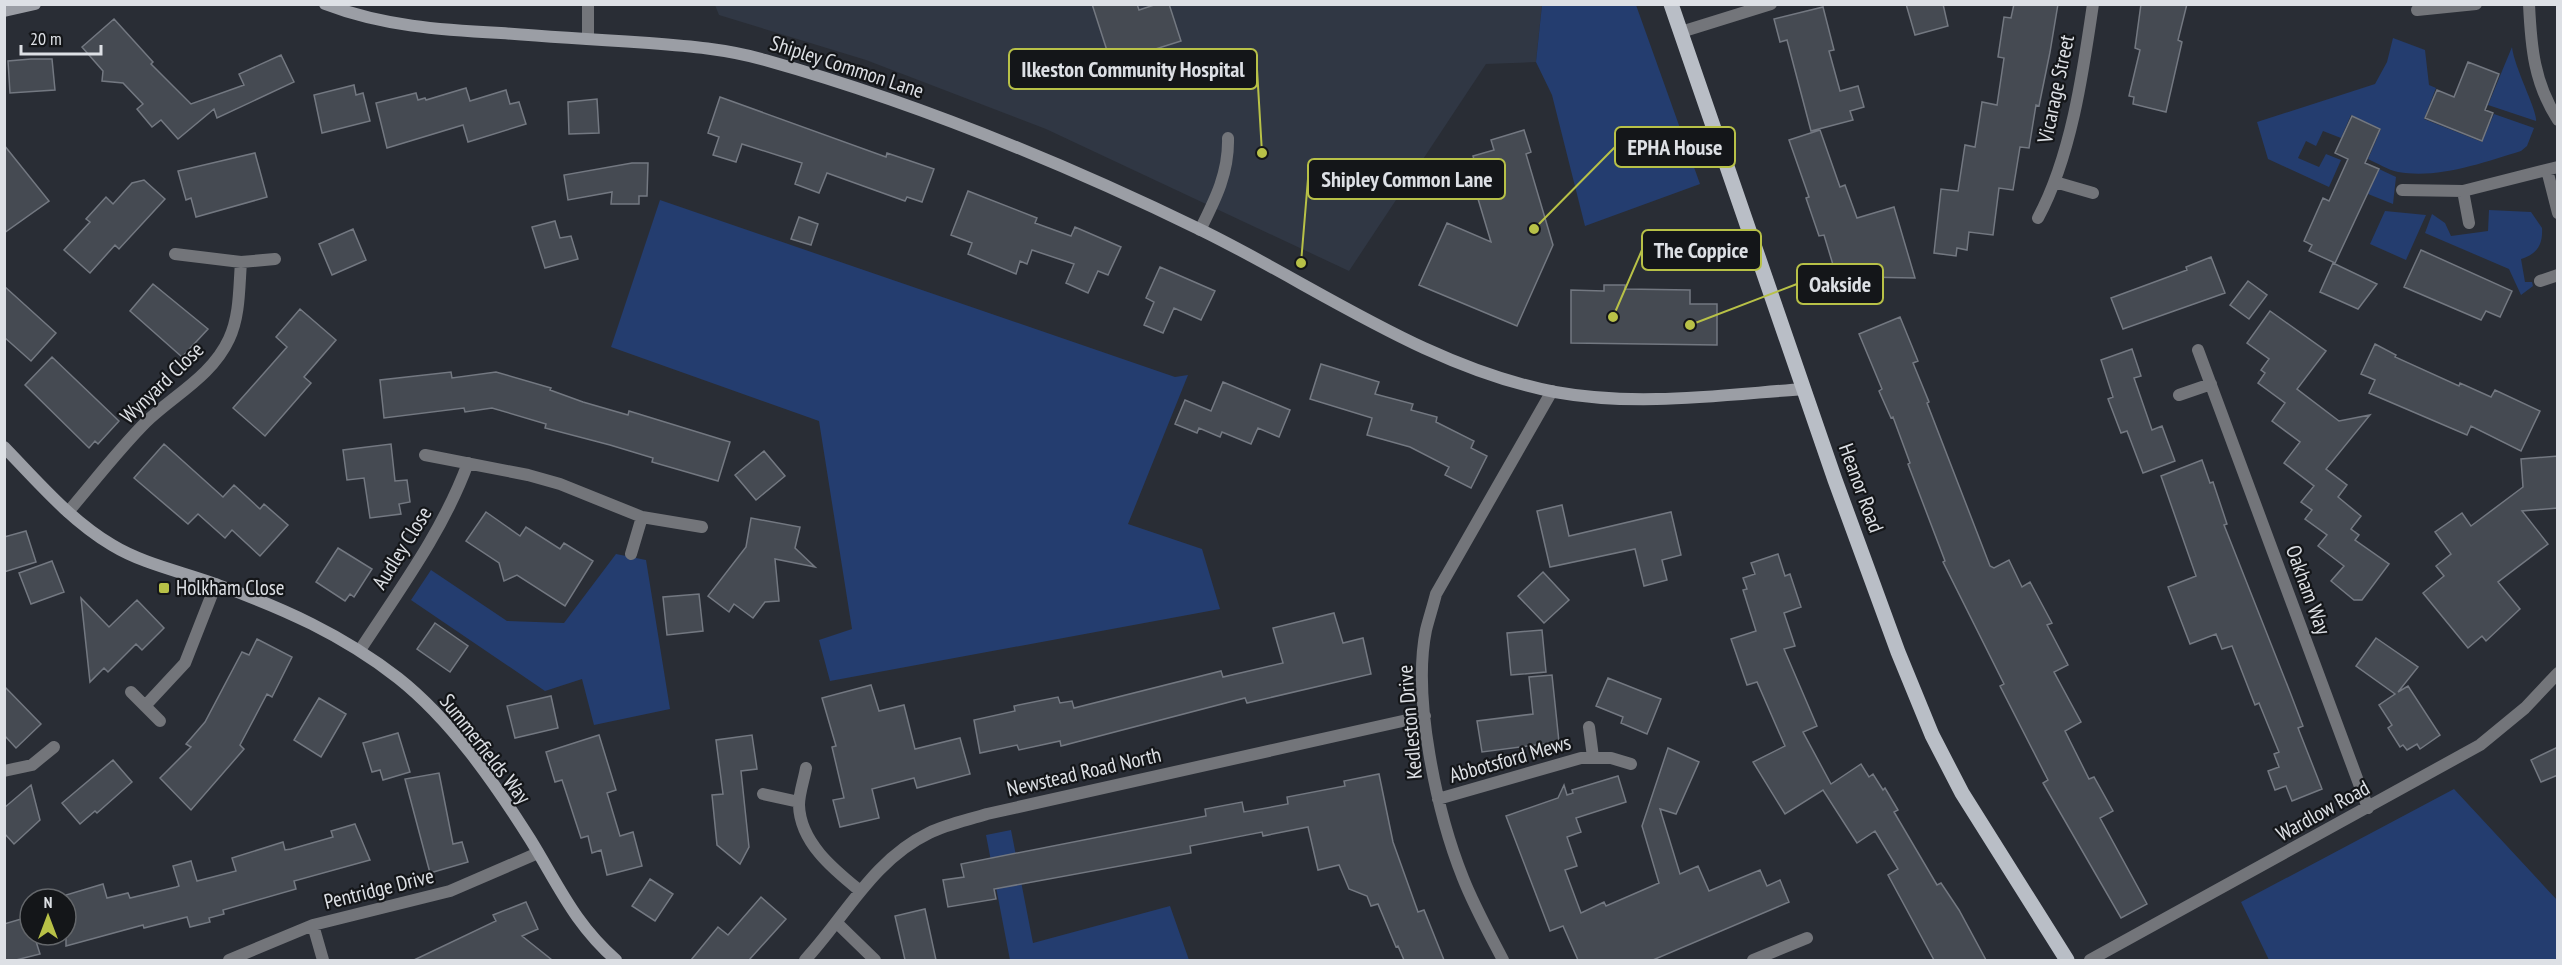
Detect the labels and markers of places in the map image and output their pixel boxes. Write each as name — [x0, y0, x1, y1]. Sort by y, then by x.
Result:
callout: Ilkeston Community Hospital — [1009, 49, 1257, 89]
callout: EPHA House — [1615, 127, 1735, 167]
callout: Shipley Common Lane — [1308, 159, 1505, 199]
callout: The Coppice — [1642, 230, 1761, 270]
callout: Oakside — [1797, 264, 1883, 304]
place label: Holkham Close — [176, 574, 285, 601]
marker: Holkham Close — [157, 581, 171, 595]

